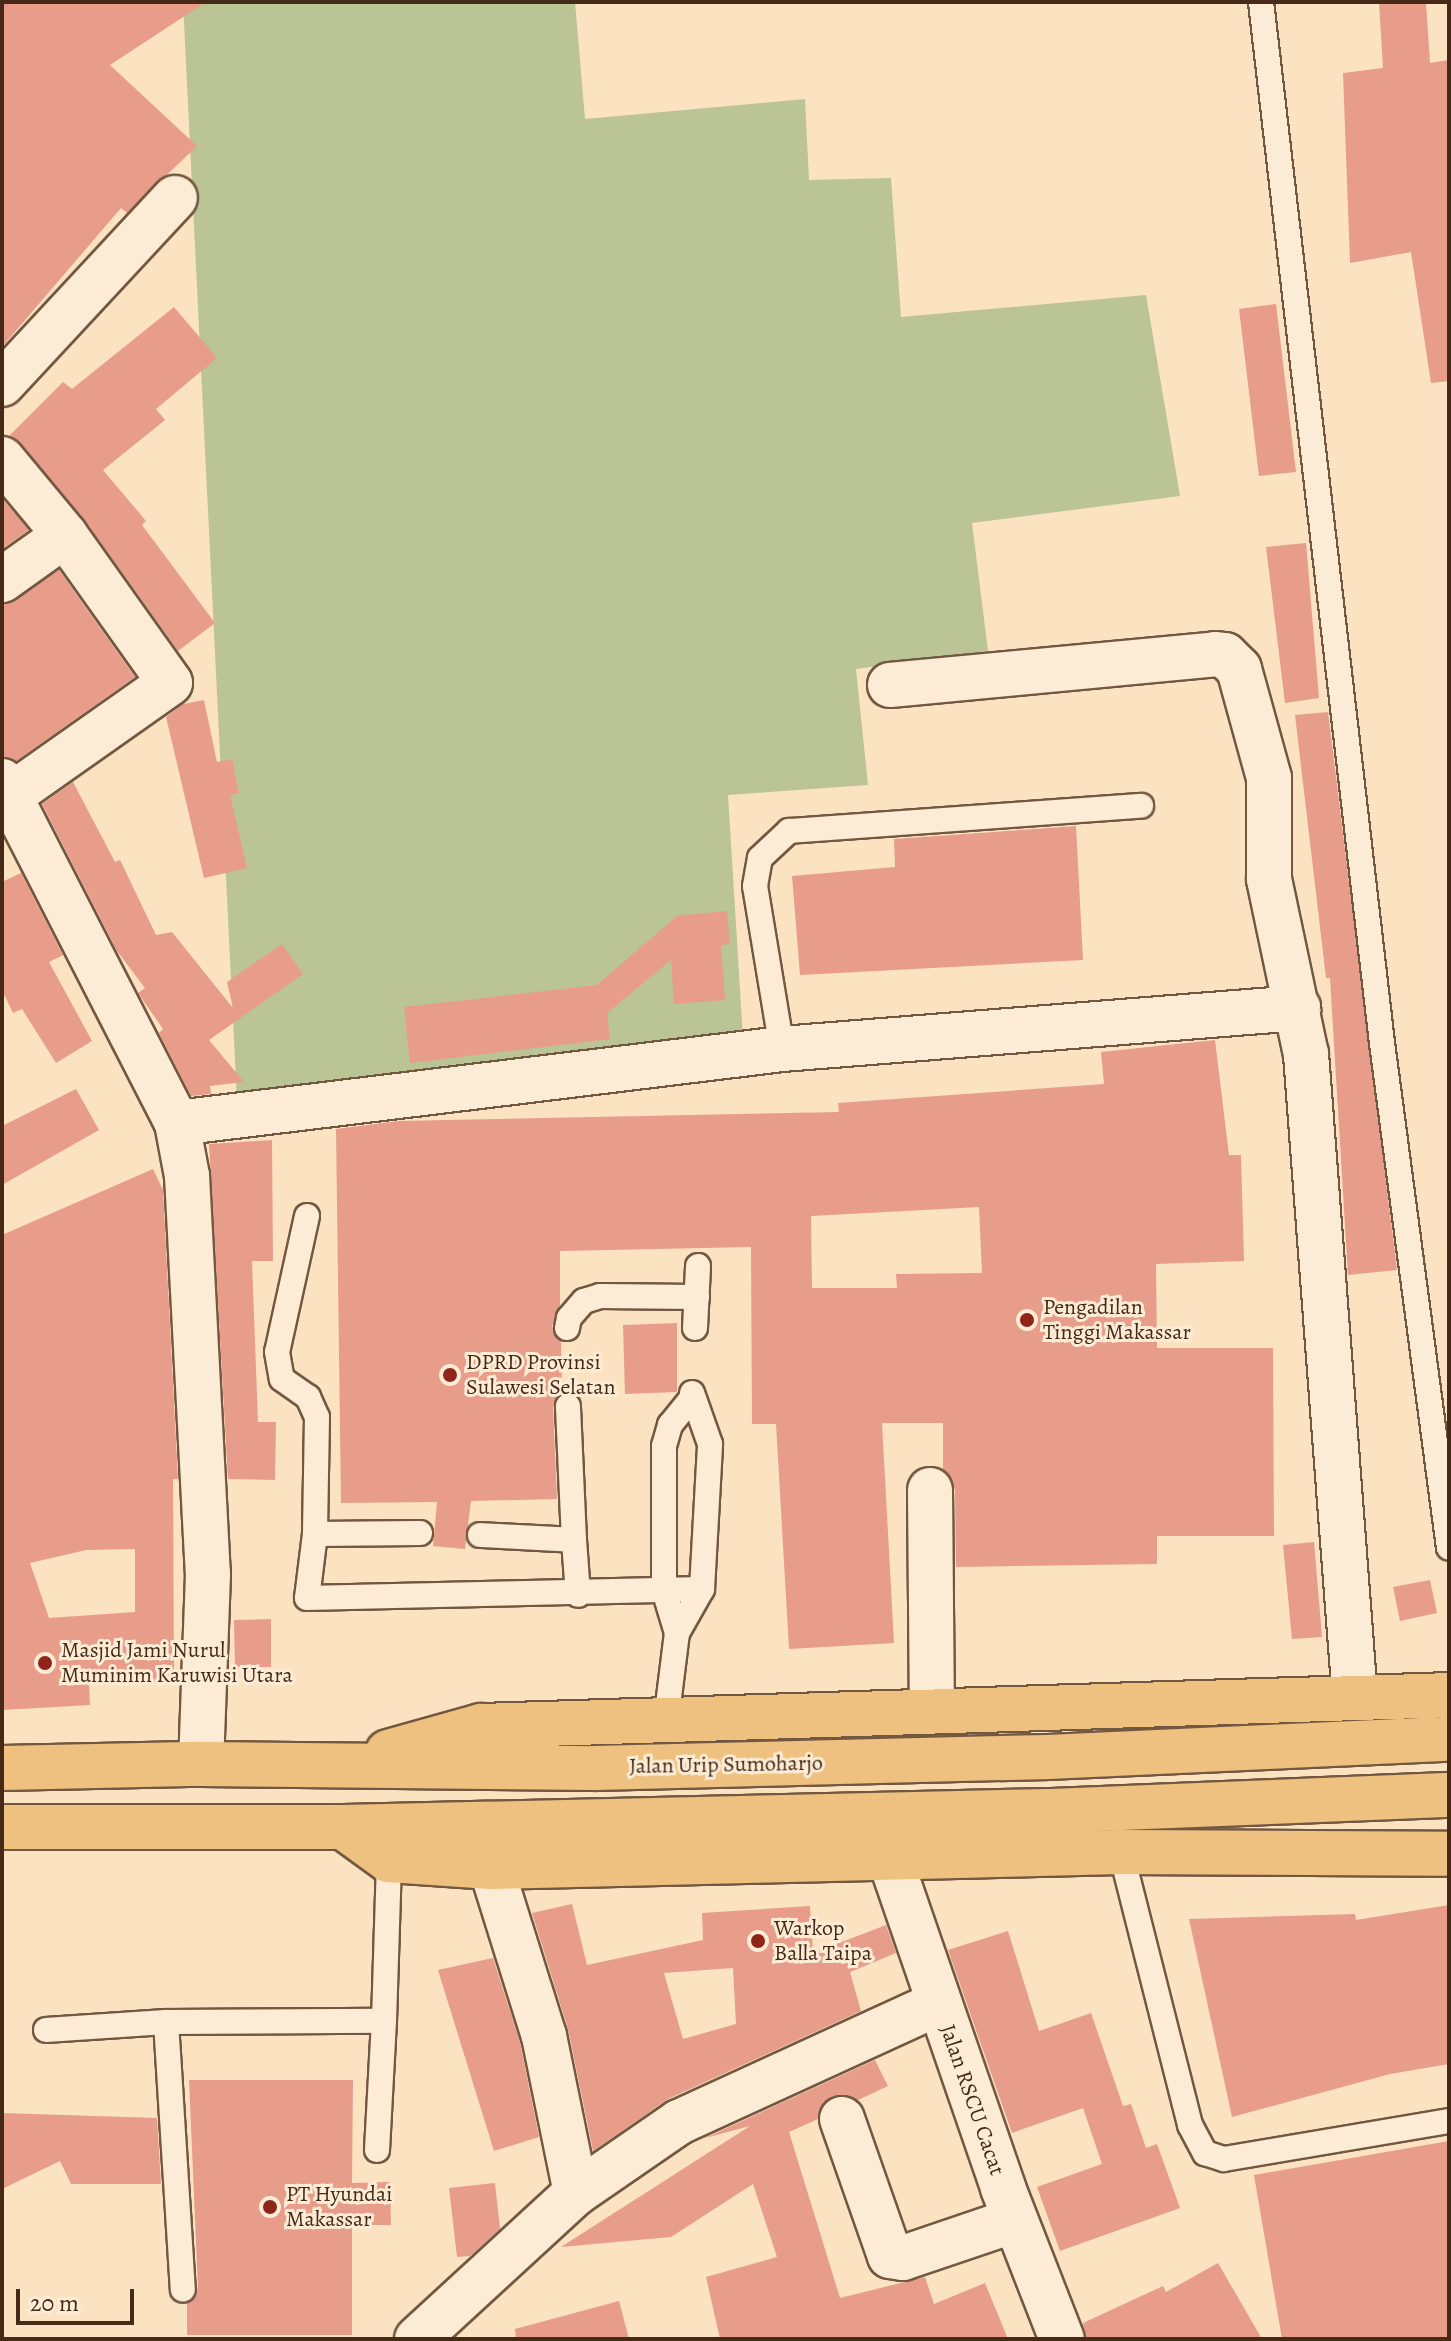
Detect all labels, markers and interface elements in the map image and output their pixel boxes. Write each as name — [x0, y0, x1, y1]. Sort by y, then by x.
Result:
place label: Pengadilan Tinggi Makassar — [1043, 1294, 1191, 1346]
marker: Pengadilan Tinggi Makassar — [1018, 1311, 1036, 1329]
place label: DPRD Provinsi Sulawesi Selatan — [466, 1349, 615, 1400]
marker: DPRD Provinsi Sulawesi Selatan — [441, 1366, 459, 1384]
place label: Masjid Jami Nurul Muminim Karuwisi Utara — [61, 1637, 293, 1688]
marker: Masjid Jami Nurul Muminim Karuwisi Utara — [36, 1654, 54, 1672]
street label: Jalan Urip Sumoharjo — [629, 1750, 823, 1780]
place label: Warkop Balla Taipa — [774, 1915, 872, 1966]
marker: Warkop Balla Taipa — [749, 1932, 767, 1950]
street label: Jalan RSCU Cacat — [934, 2021, 1010, 2179]
place label: PT Hyundai Makassar — [286, 2181, 392, 2232]
marker: PT Hyundai Makassar — [261, 2198, 279, 2216]
scale bar — [20, 2273, 138, 2323]
text: 20 m — [30, 2287, 79, 2319]

